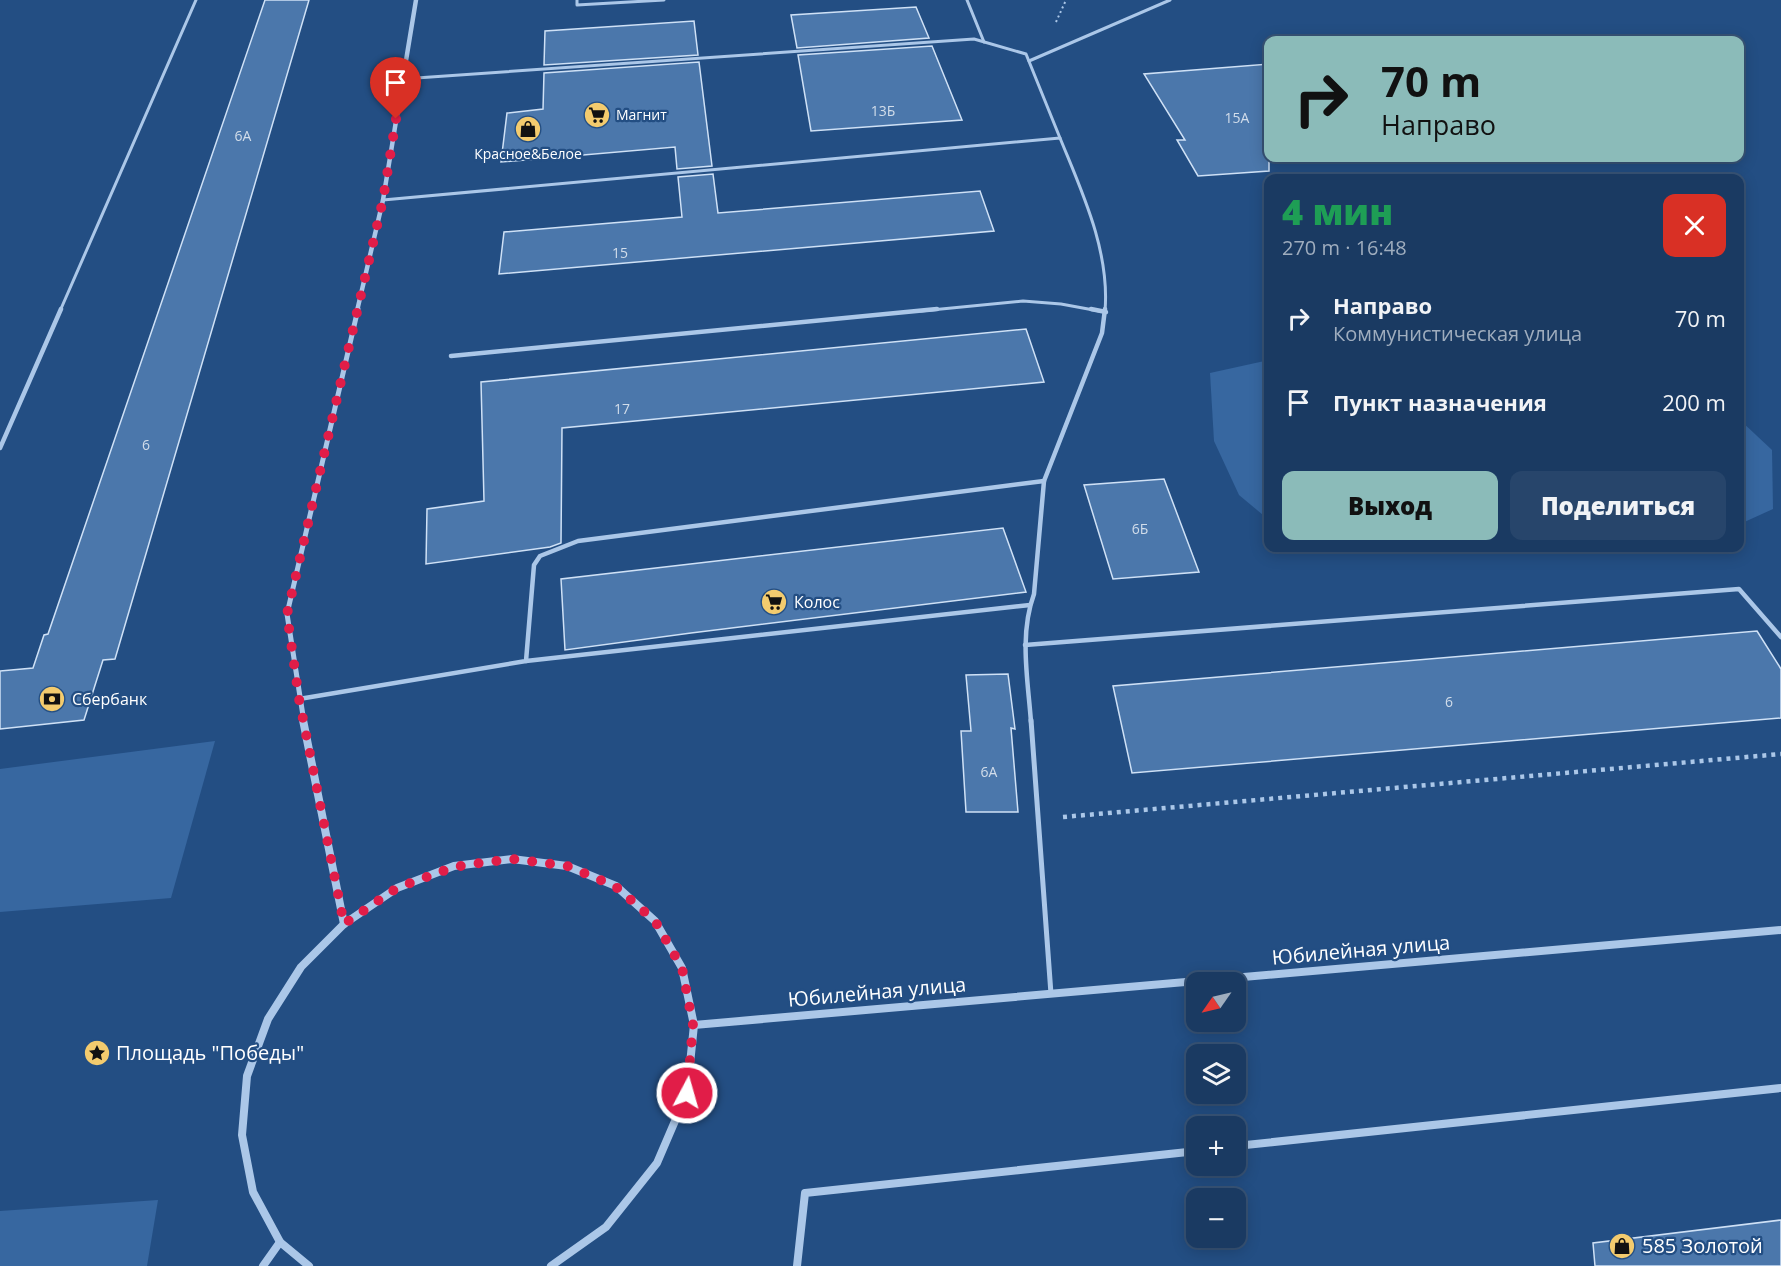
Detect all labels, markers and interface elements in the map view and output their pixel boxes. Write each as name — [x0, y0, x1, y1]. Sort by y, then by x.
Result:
text: 70 m — [1381, 52, 1481, 109]
pin — [370, 57, 421, 119]
icon: right — [1282, 60, 1360, 138]
icon: arrive — [379, 66, 412, 99]
supermarket icon: Магнит — [582, 100, 612, 130]
house number: 13Б — [871, 101, 895, 120]
place label: Магнит — [616, 105, 667, 124]
text: Направо — [1381, 106, 1496, 143]
house number: 15А — [1225, 108, 1250, 127]
shop icon: Красное&Белое — [513, 114, 543, 144]
house number: 6А — [235, 126, 252, 145]
place label: Красное&Белое — [474, 144, 582, 163]
text: 4 мин — [1282, 187, 1393, 236]
button: close — [1663, 194, 1726, 257]
text: 270 m · 16:48 — [1282, 234, 1407, 261]
house number: 15 — [612, 243, 628, 262]
text: Направо — [1333, 290, 1432, 320]
icon: right — [1282, 302, 1315, 335]
text: 70 m — [1675, 303, 1726, 333]
text: Коммунистическая улица — [1333, 320, 1582, 347]
icon: arrive — [1282, 386, 1315, 419]
text: Пункт назначения — [1333, 387, 1547, 417]
text: 200 m — [1662, 387, 1726, 417]
house number: 17 — [614, 399, 630, 418]
house number: 6 — [142, 435, 150, 454]
button: Выход — [1282, 471, 1498, 540]
button: Поделиться — [1510, 471, 1726, 540]
house number: 6Б — [1132, 519, 1148, 538]
supermarket icon: Колос — [759, 587, 789, 617]
place label: Колос — [794, 591, 840, 613]
bank icon: Сбербанк — [37, 684, 67, 714]
place label: Сбербанк — [72, 688, 148, 710]
house number: 6 — [1445, 692, 1453, 711]
house number: 6А — [981, 762, 998, 781]
street label: Юбилейная улица — [1271, 928, 1451, 971]
street label: Юбилейная улица — [787, 970, 967, 1013]
north arrow — [1186, 972, 1246, 1032]
map controls — [1186, 972, 1246, 1248]
place icon: Площадь "Победы" — [82, 1038, 112, 1068]
place label: Площадь "Победы" — [116, 1039, 304, 1066]
button: layers — [1186, 1044, 1246, 1104]
position arrow — [655, 1061, 719, 1125]
button: + — [1186, 1116, 1246, 1176]
button: − — [1186, 1188, 1246, 1248]
shop icon: 585 Золотой — [1607, 1231, 1637, 1261]
place label: 585 Золотой — [1642, 1232, 1763, 1259]

